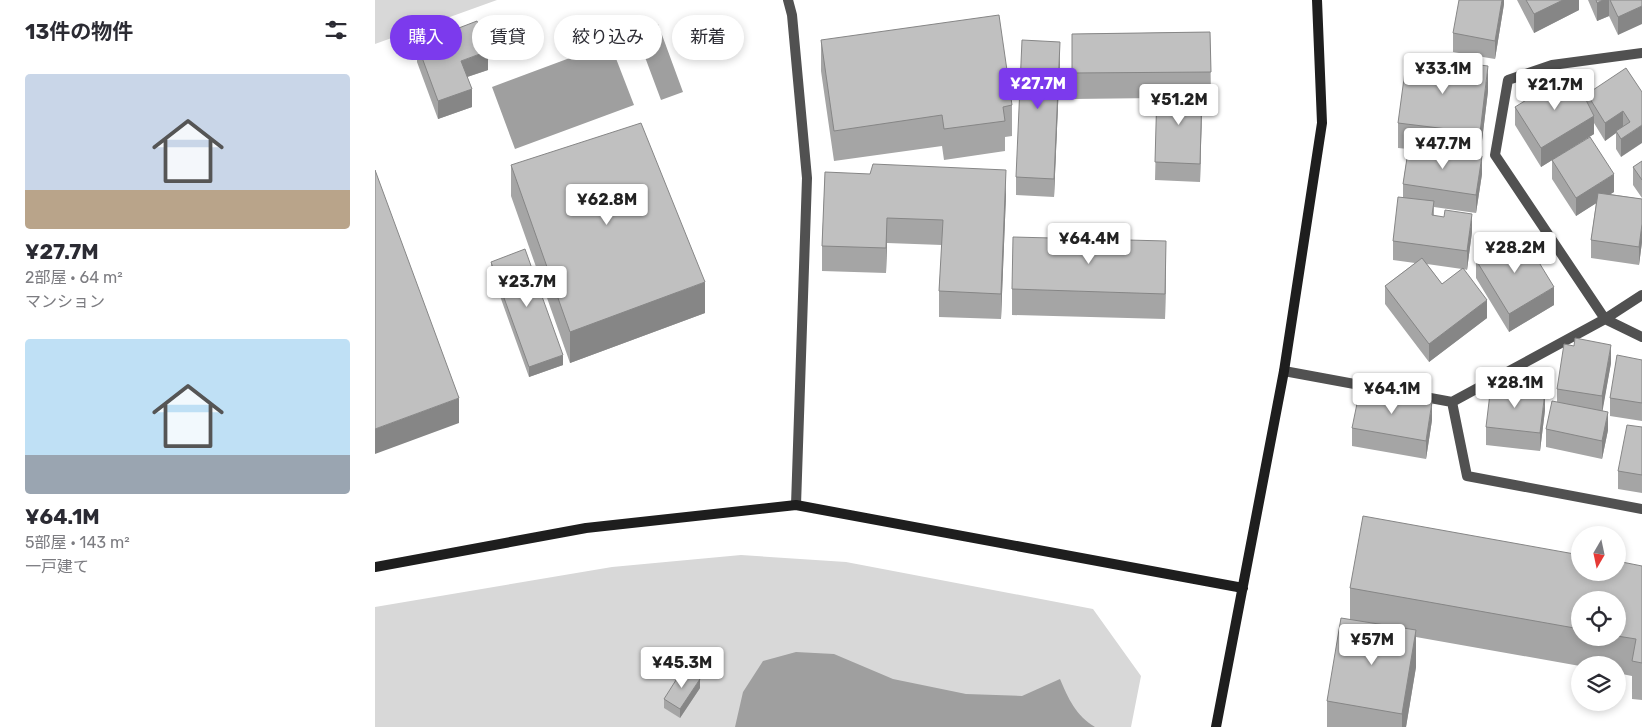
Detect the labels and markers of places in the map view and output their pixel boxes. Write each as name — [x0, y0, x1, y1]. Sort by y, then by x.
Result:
pin: ¥33.1M — [1402, 52, 1484, 95]
pin: ¥27.7M — [997, 68, 1079, 110]
pin: ¥21.7M — [1514, 68, 1596, 111]
pin: ¥51.2M — [1138, 84, 1220, 126]
pin: ¥47.7M — [1402, 128, 1484, 170]
pin: ¥62.8M — [566, 184, 648, 226]
pin: ¥64.4M — [1048, 222, 1130, 265]
pin: ¥28.2M — [1474, 232, 1556, 274]
pin: ¥23.7M — [486, 266, 568, 308]
pin: ¥28.1M — [1474, 366, 1556, 409]
pin: ¥64.1M — [1351, 372, 1433, 415]
pin: ¥57M — [1342, 624, 1402, 666]
pin: ¥45.3M — [641, 646, 723, 689]

